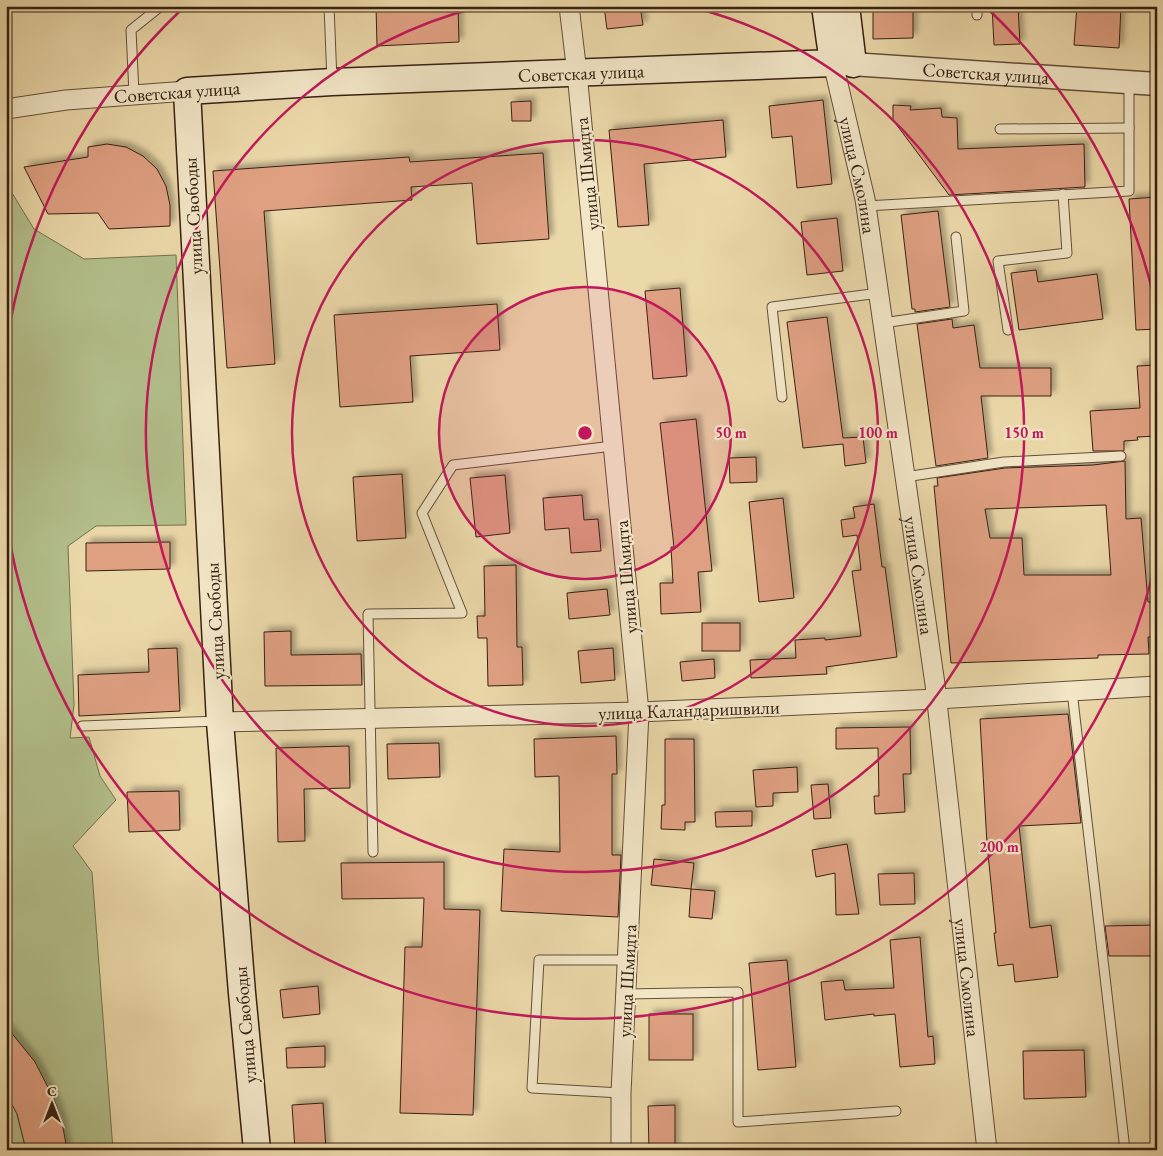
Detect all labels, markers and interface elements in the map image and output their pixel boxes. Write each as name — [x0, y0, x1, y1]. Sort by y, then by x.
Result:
street label: Советская улица — [922, 56, 1050, 89]
street label: Советская улица — [517, 58, 645, 87]
street label: Советская улица — [113, 75, 241, 109]
street label: улица Смолина — [834, 114, 882, 236]
street label: улица Шмидта — [569, 116, 605, 232]
street label: улица Свободы — [177, 156, 209, 275]
text: 50 m — [715, 423, 747, 442]
text: 100 m — [858, 423, 898, 442]
text: 150 m — [1004, 423, 1044, 442]
centre of rings — [576, 424, 594, 442]
street label: улица Смолина — [898, 515, 940, 637]
street label: улица Шмидта — [609, 519, 643, 635]
street label: улица Свободы — [199, 561, 231, 680]
street label: улица Каландаришвили — [598, 694, 780, 726]
text: 200 m — [979, 837, 1019, 856]
street label: улица Смолина — [949, 917, 987, 1038]
street label: улица Шмидта — [612, 923, 642, 1038]
street label: улица Свободы — [227, 965, 263, 1085]
north arrow — [28, 1078, 78, 1128]
text: С — [47, 1082, 57, 1100]

